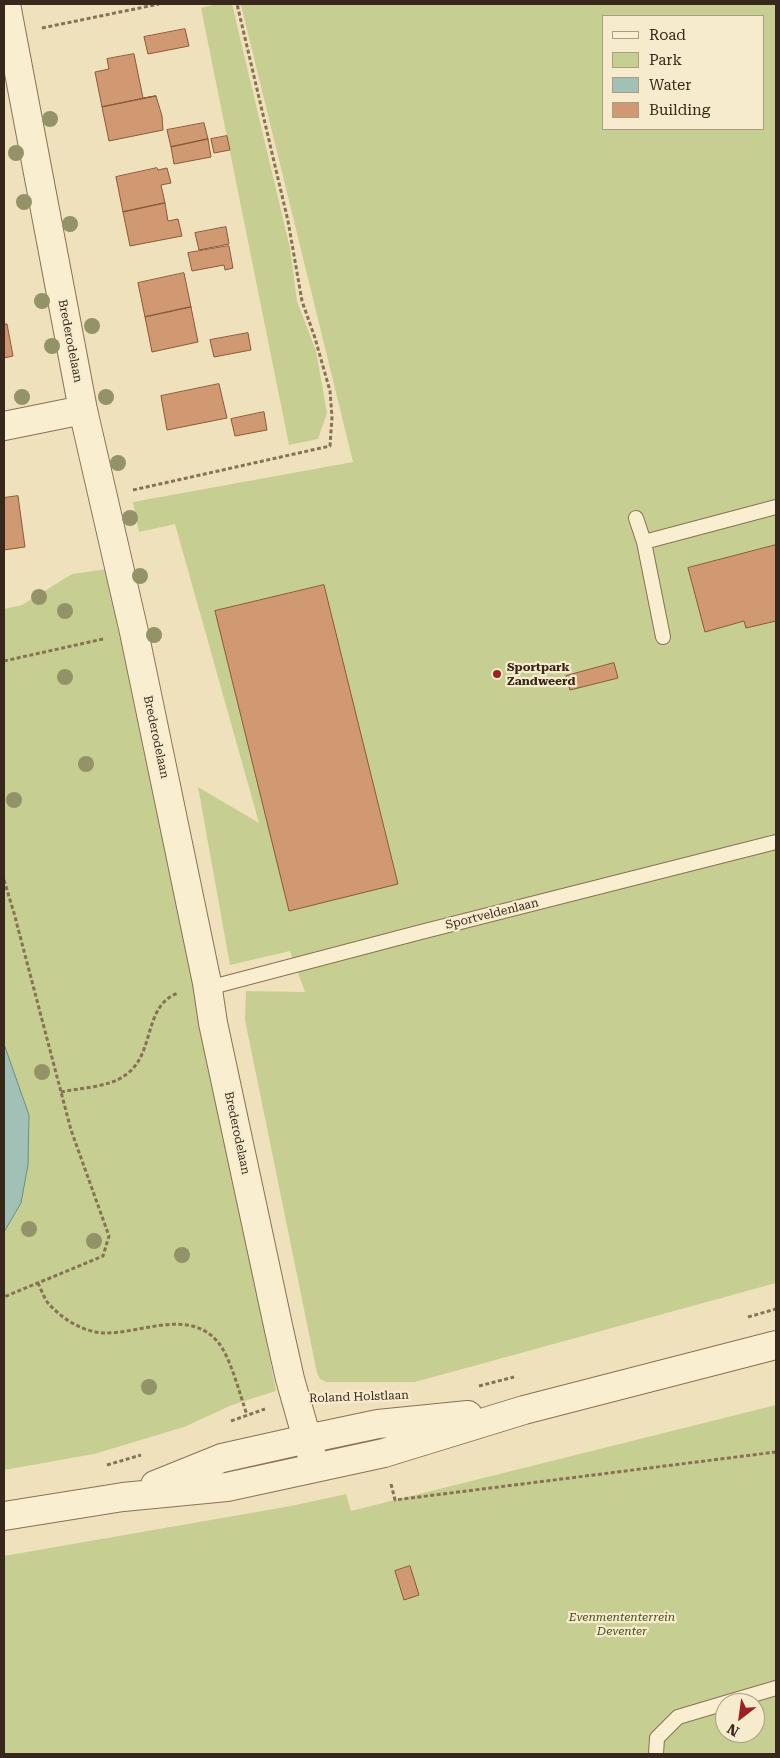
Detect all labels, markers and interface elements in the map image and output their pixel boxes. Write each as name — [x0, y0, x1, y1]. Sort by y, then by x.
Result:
legend — [602, 15, 765, 130]
text: Road — [649, 26, 686, 44]
text: Park — [649, 51, 682, 69]
text: Water — [649, 76, 691, 94]
text: Building — [649, 101, 710, 119]
street label: Brederodelaan — [55, 298, 85, 384]
place label: Sportpark Zandweerd — [507, 660, 575, 688]
marker: Sportpark Zandweerd — [491, 668, 503, 680]
street label: Brederodelaan — [140, 694, 172, 780]
street label: Sportveldenlaan — [444, 895, 540, 933]
street label: Brederodelaan — [221, 1090, 253, 1176]
street label: Roland Holstlaan — [309, 1388, 409, 1406]
park label: Evenmententerrein Deventer — [569, 1610, 675, 1638]
north arrow — [715, 1693, 765, 1743]
text: N — [724, 1721, 742, 1740]

